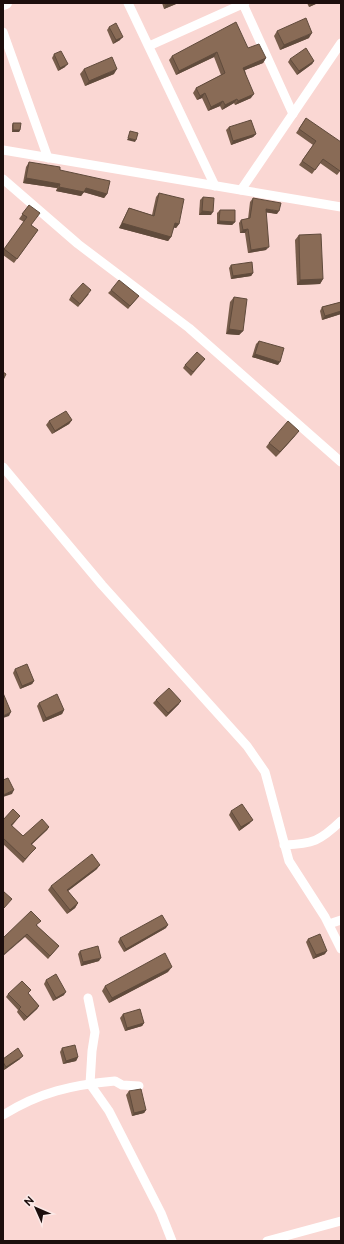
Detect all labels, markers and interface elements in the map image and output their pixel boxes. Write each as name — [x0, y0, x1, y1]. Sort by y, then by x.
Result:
north arrow — [16, 1188, 56, 1228]
text: N — [22, 1194, 37, 1209]

